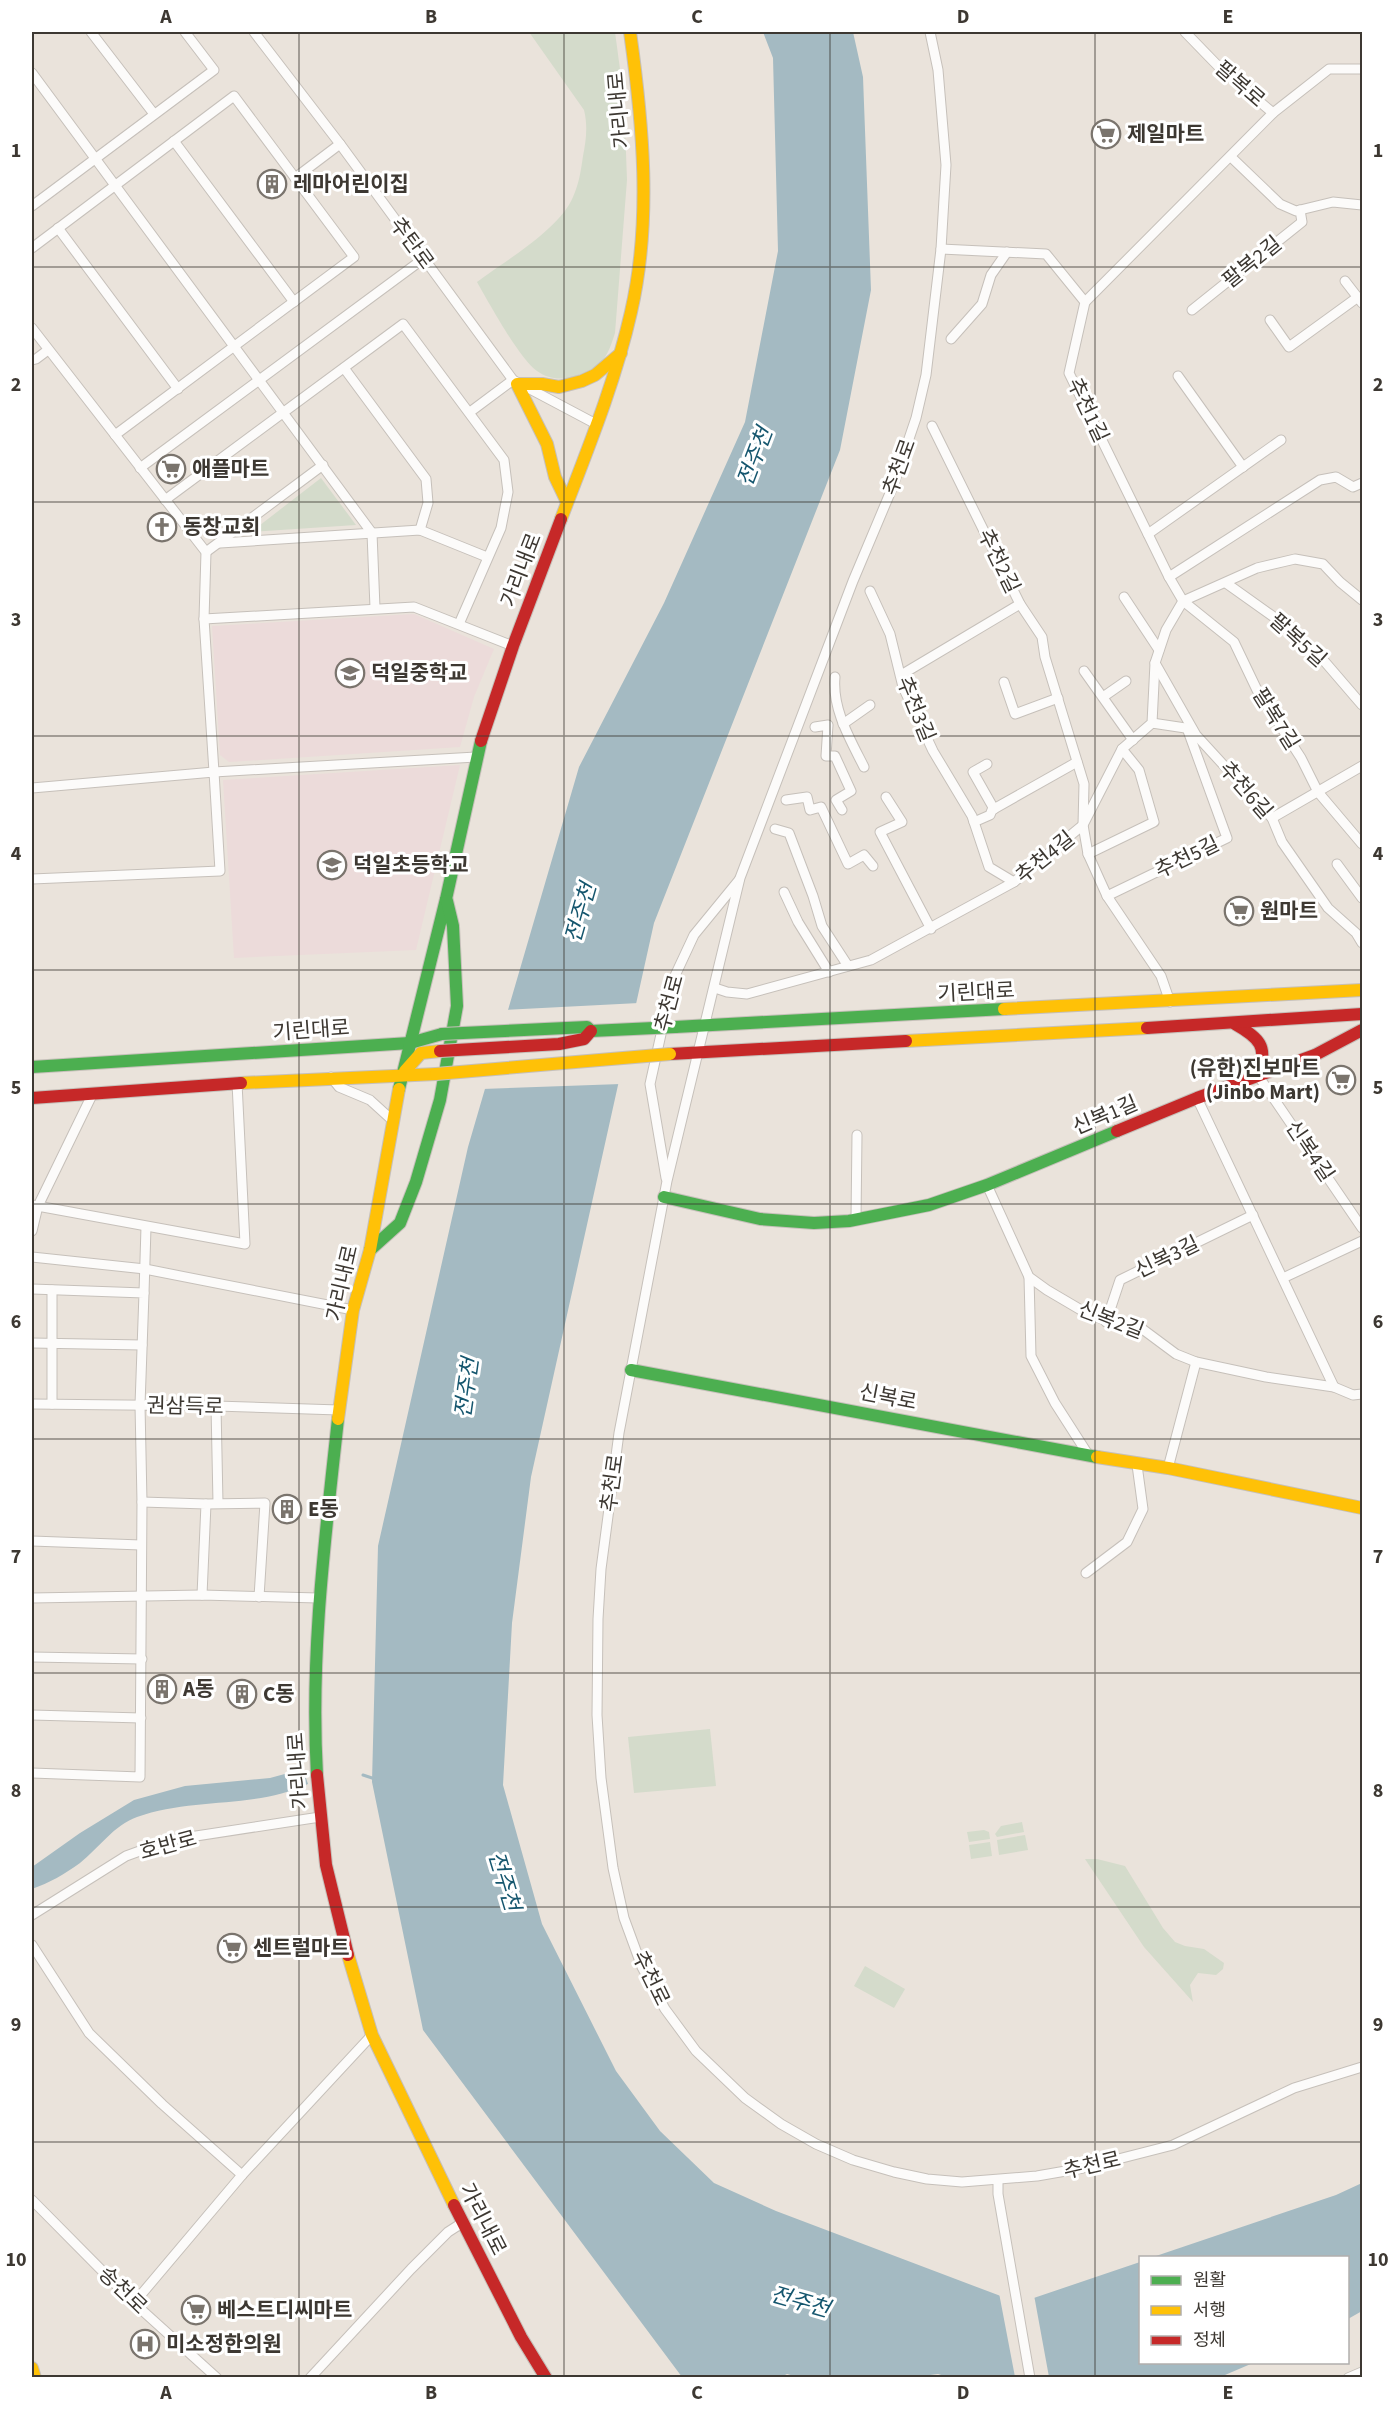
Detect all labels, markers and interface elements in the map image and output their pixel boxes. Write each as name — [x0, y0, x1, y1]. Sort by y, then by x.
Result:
text: A — [159, 3, 172, 31]
text: B — [425, 3, 437, 31]
text: C — [691, 3, 703, 31]
text: D — [957, 3, 969, 31]
text: E — [1223, 3, 1233, 31]
street label: 팔복로 — [1208, 54, 1272, 114]
street label: 가리내로 — [601, 70, 637, 150]
supermarket icon: 제일마트 — [1090, 118, 1122, 150]
place label: 제일마트 — [1127, 119, 1204, 149]
text: 1 — [11, 137, 21, 165]
text: 1 — [1373, 137, 1383, 165]
building icon: 레마어린이집 — [256, 168, 288, 200]
place label: 레마어린이집 — [293, 169, 409, 199]
street label: 추탄로 — [383, 211, 441, 275]
street label: 팔복2길 — [1216, 229, 1288, 295]
text: 2 — [11, 371, 21, 399]
text: 2 — [1373, 371, 1383, 399]
street label: 추천1길 — [1060, 373, 1116, 447]
water label: 전주천 — [729, 420, 782, 491]
street label: 추천로 — [875, 435, 923, 499]
supermarket icon: 애플마트 — [155, 453, 187, 485]
place label: 애플마트 — [192, 454, 269, 484]
church icon: 동창교회 — [146, 511, 178, 543]
place label: 동창교회 — [183, 512, 260, 542]
street label: 추천2길 — [971, 524, 1027, 598]
street label: 가리내로 — [493, 529, 549, 611]
text: 3 — [11, 606, 21, 634]
street label: 팔복5길 — [1263, 606, 1333, 674]
text: 3 — [1373, 606, 1383, 634]
school or university icon: 덕일중학교 — [334, 657, 366, 689]
place label: 덕일중학교 — [371, 658, 468, 688]
street label: 추천3길 — [889, 672, 943, 746]
street label: 팔복7길 — [1245, 682, 1307, 756]
street label: 추천6길 — [1212, 754, 1280, 826]
street label: 추천4길 — [1009, 824, 1081, 890]
street label: 추천5길 — [1150, 829, 1224, 885]
text: 4 — [11, 840, 22, 868]
text: 4 — [1373, 840, 1384, 868]
school or university icon: 덕일초등학교 — [316, 849, 348, 881]
place label: 덕일초등학교 — [353, 850, 469, 880]
water label: 전주천 — [557, 877, 606, 947]
supermarket icon: 원마트 — [1223, 895, 1255, 927]
place label: 원마트 — [1260, 896, 1318, 926]
street label: 추천로 — [647, 971, 691, 1035]
street label: 기린대로 — [937, 975, 1015, 1009]
street label: 기린대로 — [271, 1012, 351, 1048]
place label: (유한)진보마트 (Jinbo Mart) — [1190, 1053, 1320, 1107]
supermarket icon: (유한)진보마트 (Jinbo Mart) — [1325, 1064, 1357, 1096]
text: 5 — [11, 1074, 21, 1102]
text: 5 — [1373, 1074, 1383, 1102]
street label: 신복1길 — [1068, 1088, 1142, 1142]
street label: 신복4길 — [1278, 1114, 1342, 1188]
street label: 신복3길 — [1130, 1229, 1204, 1285]
street label: 가리내로 — [319, 1242, 365, 1324]
street label: 신복2길 — [1074, 1294, 1148, 1346]
text: 6 — [11, 1308, 21, 1336]
text: 6 — [1373, 1308, 1383, 1336]
water label: 전주천 — [447, 1353, 487, 1420]
street label: 신복로 — [857, 1377, 919, 1417]
street label: 권삼득로 — [146, 1390, 224, 1422]
street label: 추천로 — [593, 1452, 631, 1514]
building icon: E동 — [271, 1493, 303, 1525]
place label: E동 — [308, 1494, 339, 1524]
text: 7 — [11, 1543, 21, 1571]
text: 7 — [1373, 1543, 1383, 1571]
building icon: A동 — [146, 1673, 178, 1705]
place label: A동 — [182, 1674, 214, 1704]
building icon: C동 — [226, 1678, 258, 1710]
place label: C동 — [263, 1679, 295, 1709]
street label: 가리내로 — [280, 1731, 316, 1811]
text: 8 — [11, 1777, 21, 1805]
text: 8 — [1373, 1777, 1383, 1805]
street label: 호반로 — [136, 1823, 200, 1867]
water label: 전주천 — [480, 1847, 529, 1917]
supermarket icon: 센트럴마트 — [216, 1932, 248, 1964]
place label: 센트럴마트 — [253, 1933, 350, 1963]
street label: 추천로 — [625, 1945, 677, 2011]
text: 9 — [11, 2011, 21, 2039]
text: 9 — [1373, 2011, 1383, 2039]
street label: 추천로 — [1060, 2144, 1124, 2186]
street label: 가리내로 — [452, 2178, 514, 2260]
text: 10 — [5, 2246, 27, 2274]
text: 10 — [1367, 2246, 1389, 2274]
legend — [1139, 2256, 1349, 2364]
street label: 송천로 — [92, 2259, 154, 2321]
text: 원활 — [1193, 2268, 1226, 2293]
water label: 전주천 — [766, 2278, 836, 2327]
supermarket icon: 베스트디씨마트 — [180, 2294, 212, 2326]
place label: 베스트디씨마트 — [217, 2295, 352, 2325]
text: 서행 — [1193, 2298, 1226, 2323]
hospital icon: 미소정한의원 — [129, 2328, 161, 2360]
text: 정체 — [1193, 2328, 1226, 2353]
place label: 미소정한의원 — [166, 2329, 282, 2359]
text: A — [159, 2379, 172, 2407]
text: B — [425, 2379, 437, 2407]
text: C — [691, 2379, 703, 2407]
text: D — [957, 2379, 969, 2407]
text: E — [1223, 2379, 1233, 2407]

